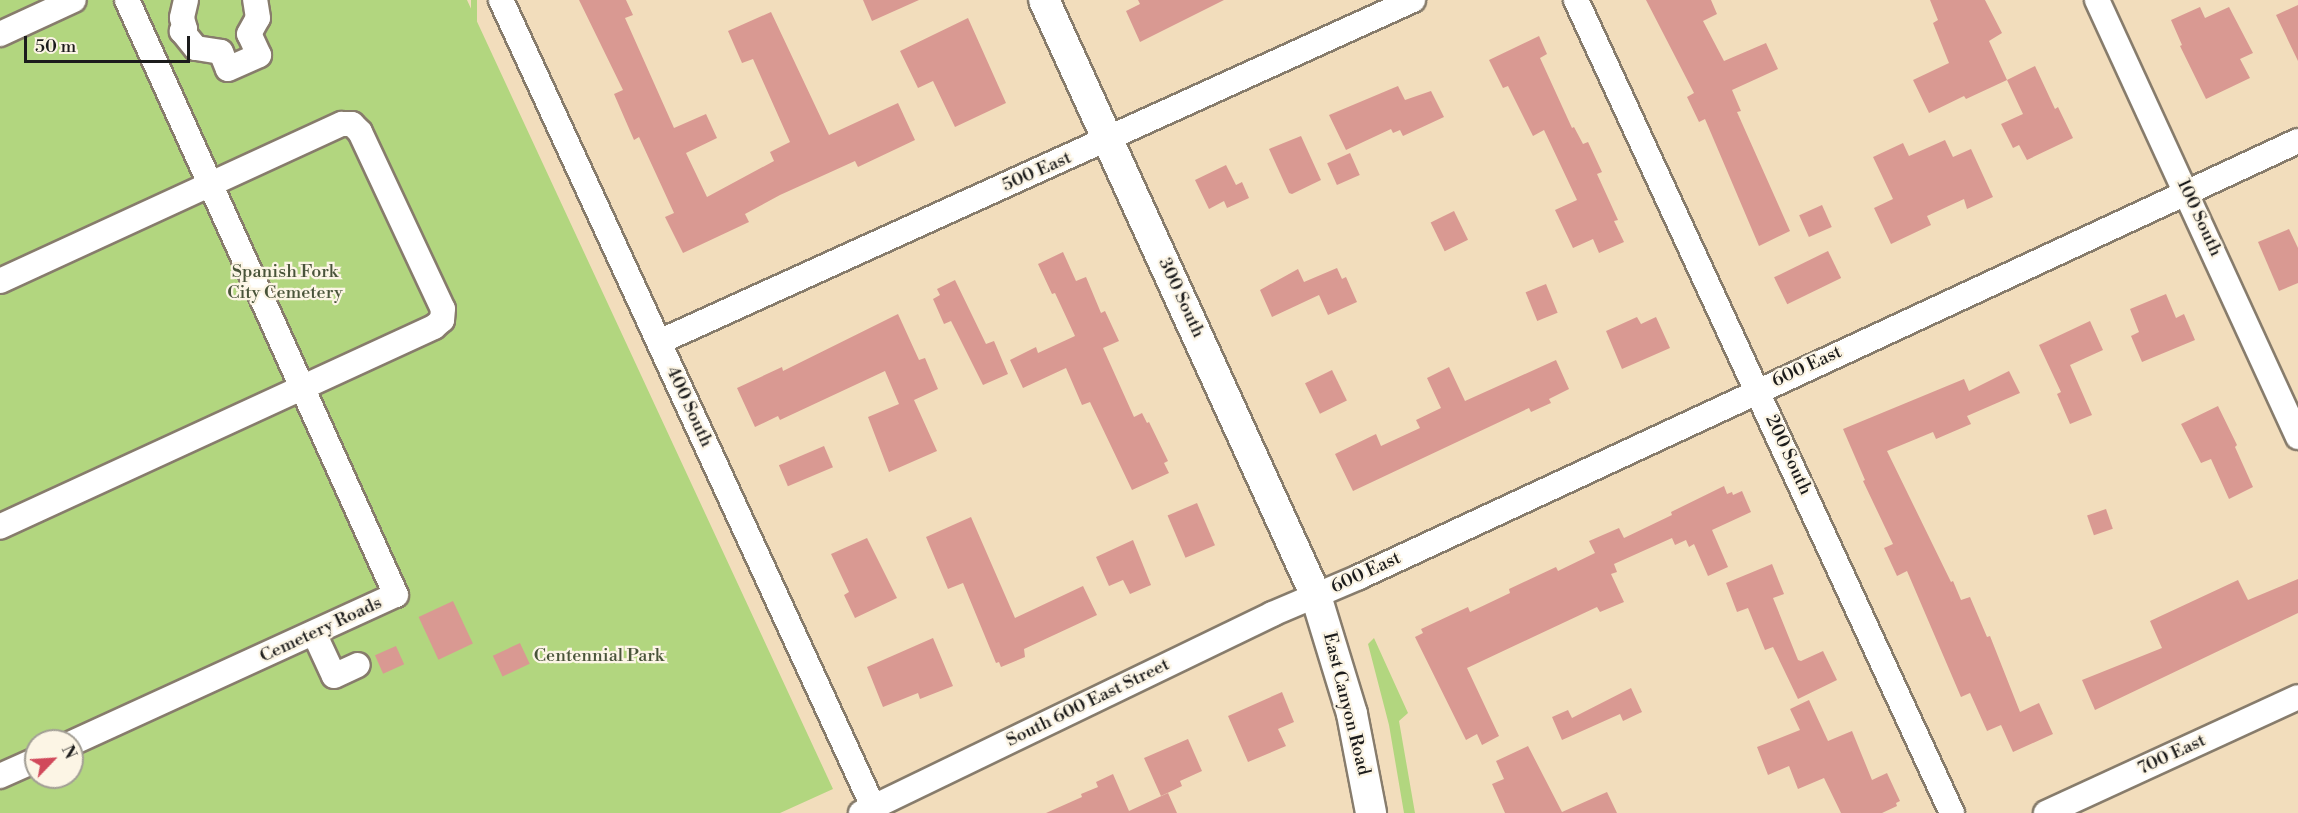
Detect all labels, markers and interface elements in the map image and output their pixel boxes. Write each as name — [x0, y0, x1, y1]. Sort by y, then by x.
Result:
scale bar — [27, 24, 194, 62]
text: 50 m — [35, 35, 76, 58]
street label: 500 East — [999, 147, 1075, 197]
street label: 100 South — [2172, 176, 2226, 260]
street label: 300 South — [1153, 255, 1209, 341]
park label: Spanish Fork City Cemetery — [227, 262, 343, 304]
street label: 600 East — [1769, 341, 1845, 393]
street label: 400 South — [661, 363, 717, 451]
street label: 200 South — [1760, 412, 1816, 498]
street label: 600 East — [1328, 547, 1404, 599]
street label: Cemetery Roads — [257, 592, 385, 668]
street label: East Canyon Road — [1318, 630, 1374, 778]
park label: Centennial Park — [534, 645, 664, 667]
street label: South 600 East Street — [1003, 654, 1173, 752]
north arrow — [24, 729, 84, 789]
street label: 700 East — [2135, 730, 2209, 780]
text: N — [57, 742, 80, 762]

